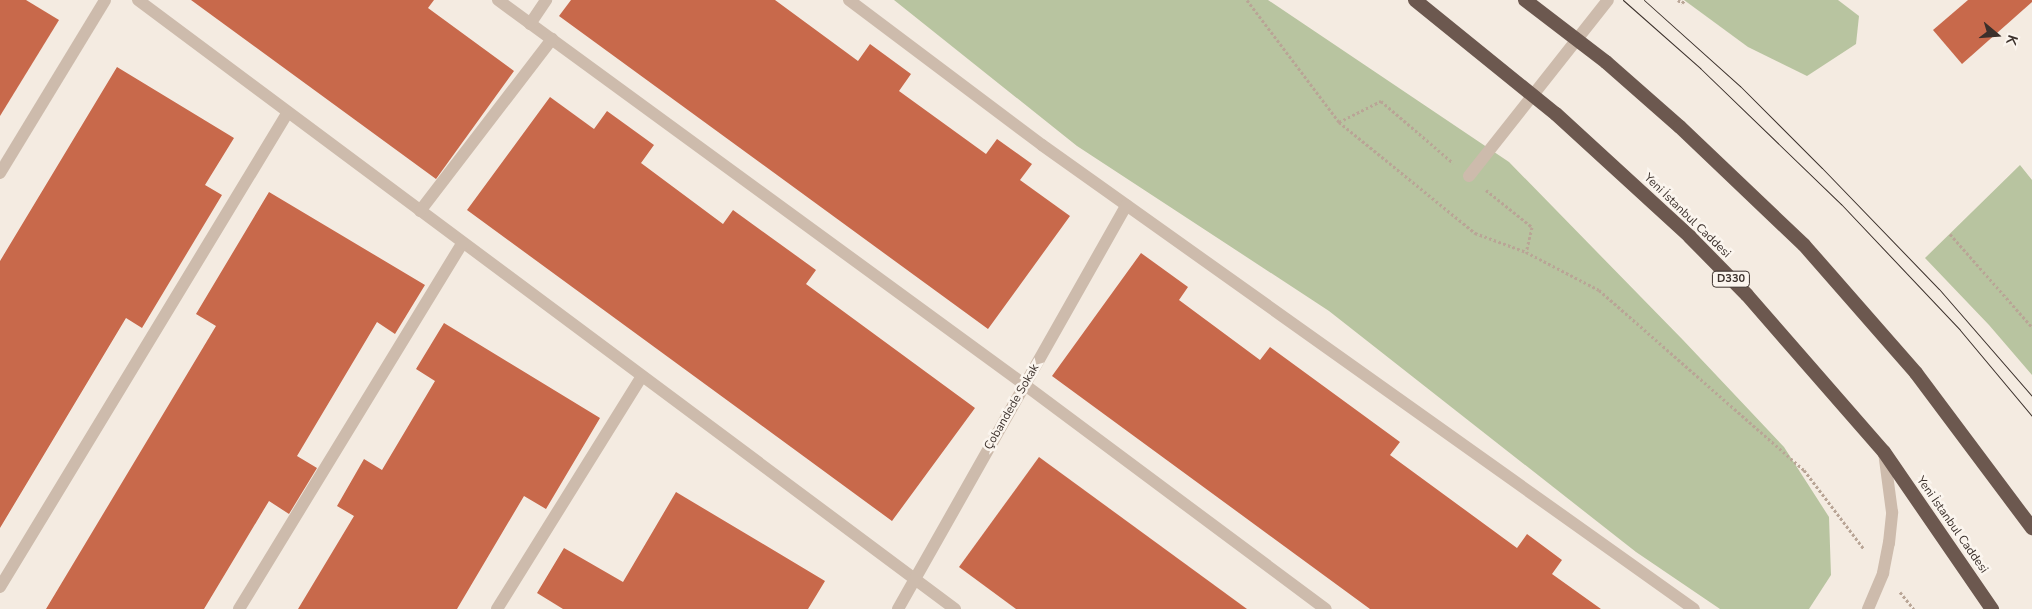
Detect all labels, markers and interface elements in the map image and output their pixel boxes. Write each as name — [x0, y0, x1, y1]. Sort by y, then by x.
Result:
north arrow — [1972, 10, 2022, 60]
text: K — [2001, 32, 2022, 47]
street label: Yeni İstanbul Caddesi — [1641, 171, 1733, 261]
road number: D330 — [1711, 270, 1751, 288]
street label: Çobandede Sokak — [982, 362, 1042, 452]
street label: Yeni İstanbul Caddesi — [1913, 474, 1991, 576]

